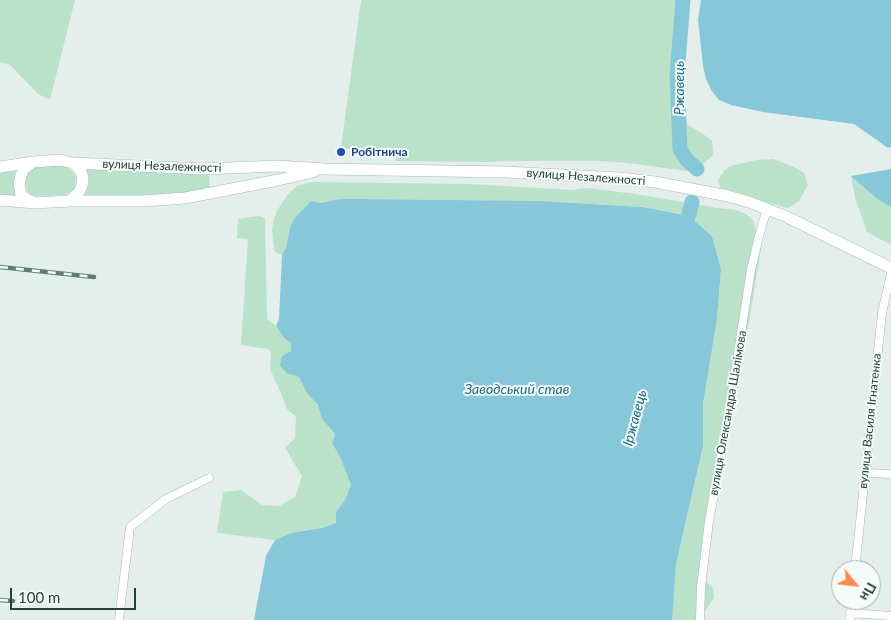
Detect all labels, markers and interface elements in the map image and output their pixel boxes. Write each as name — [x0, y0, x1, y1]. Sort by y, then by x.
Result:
water label: Ржавець — [671, 61, 687, 115]
place label: Робітнича — [351, 145, 408, 159]
marker: Робітнича — [335, 146, 347, 158]
street label: вулиця Незалежності — [102, 157, 222, 175]
street label: вулиця Незалежності — [526, 166, 646, 188]
street label: вулиця Олександра Шалімова — [706, 329, 750, 497]
street label: вулиця Василя Ігнатенка — [856, 353, 884, 489]
water label: Заводський став — [465, 381, 569, 397]
water label: Іржавець — [619, 388, 651, 448]
north arrow — [831, 560, 881, 610]
scale bar — [12, 578, 139, 610]
text: Пн — [857, 580, 881, 604]
text: 100 m — [18, 588, 60, 606]

